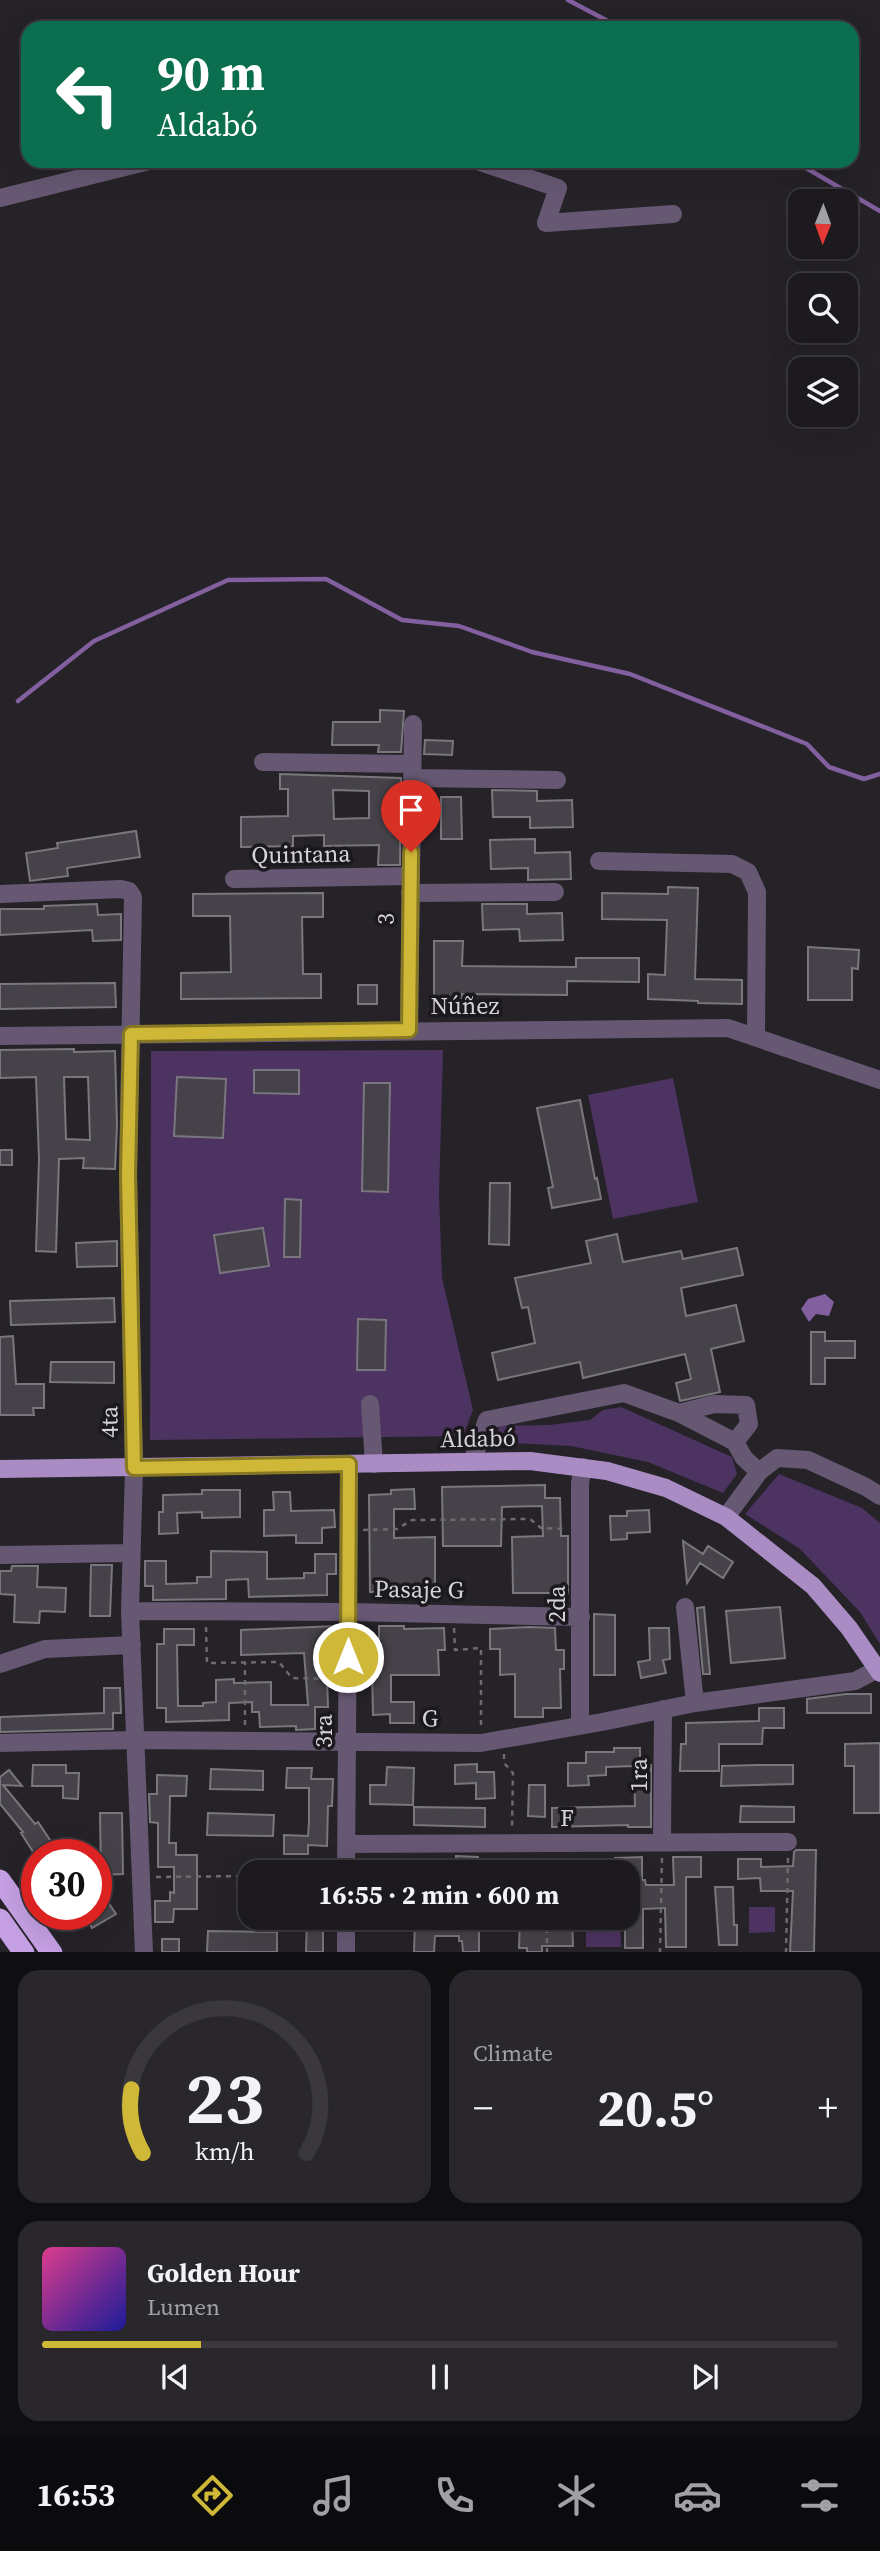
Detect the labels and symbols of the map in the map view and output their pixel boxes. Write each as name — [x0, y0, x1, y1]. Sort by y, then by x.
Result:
north arrow — [788, 189, 858, 259]
pin — [381, 780, 441, 852]
street label: Quintana — [251, 837, 352, 871]
street label: 3 — [369, 913, 402, 925]
street label: Núñez — [431, 989, 499, 1022]
street label: 4ta — [92, 1405, 126, 1438]
street label: Aldabó — [440, 1421, 516, 1455]
street label: Pasaje G — [374, 1572, 465, 1606]
street label: 2da — [540, 1584, 573, 1623]
position arrow — [311, 1620, 385, 1694]
street label: G — [422, 1701, 439, 1735]
street label: 3ra — [307, 1713, 340, 1748]
street label: 1ra — [622, 1757, 655, 1792]
street label: F — [560, 1801, 574, 1834]
speed limit sign: 30 — [21, 1839, 112, 1930]

